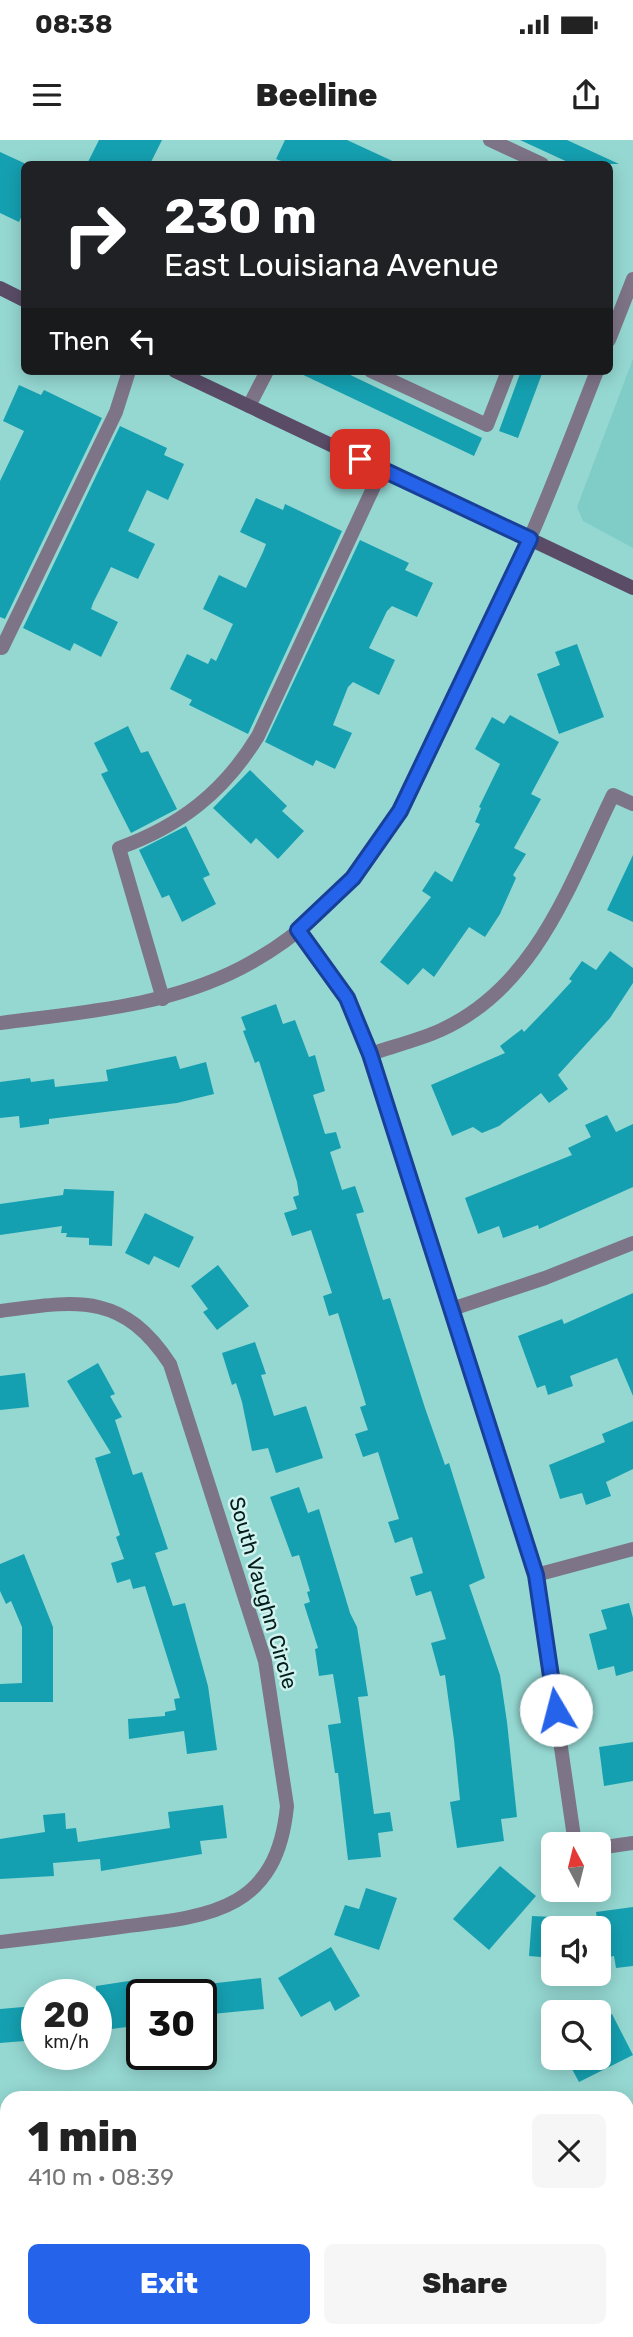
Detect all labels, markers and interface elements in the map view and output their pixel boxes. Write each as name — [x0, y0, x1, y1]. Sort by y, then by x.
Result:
text: 08:38 — [35, 9, 113, 40]
icon: menu — [28, 76, 66, 114]
text: Beeline — [255, 76, 378, 114]
icon: share — [567, 76, 605, 114]
text: 230 m — [164, 187, 317, 245]
icon: right — [49, 189, 140, 280]
text: East Louisiana Avenue — [164, 246, 499, 284]
icon: left — [124, 322, 162, 360]
text: Then — [49, 326, 110, 357]
pin — [330, 429, 390, 489]
icon: arrive — [341, 440, 379, 478]
street label: South Vaughn Circle — [224, 1494, 303, 1692]
position arrow — [519, 1673, 593, 1747]
north arrow — [541, 1832, 611, 1902]
map controls — [541, 1832, 611, 2070]
button: sound — [541, 1916, 611, 1986]
speed limit sign: 30 — [126, 1979, 217, 2070]
text: 20 — [43, 1994, 90, 2036]
button: search — [541, 2000, 611, 2070]
text: km/h — [44, 2031, 89, 2053]
text: 1 min — [28, 2112, 138, 2162]
button: close — [532, 2114, 606, 2188]
text: 410 m · 08:39 — [28, 2163, 174, 2191]
button: Exit — [28, 2244, 310, 2324]
button: Share — [324, 2244, 606, 2324]

